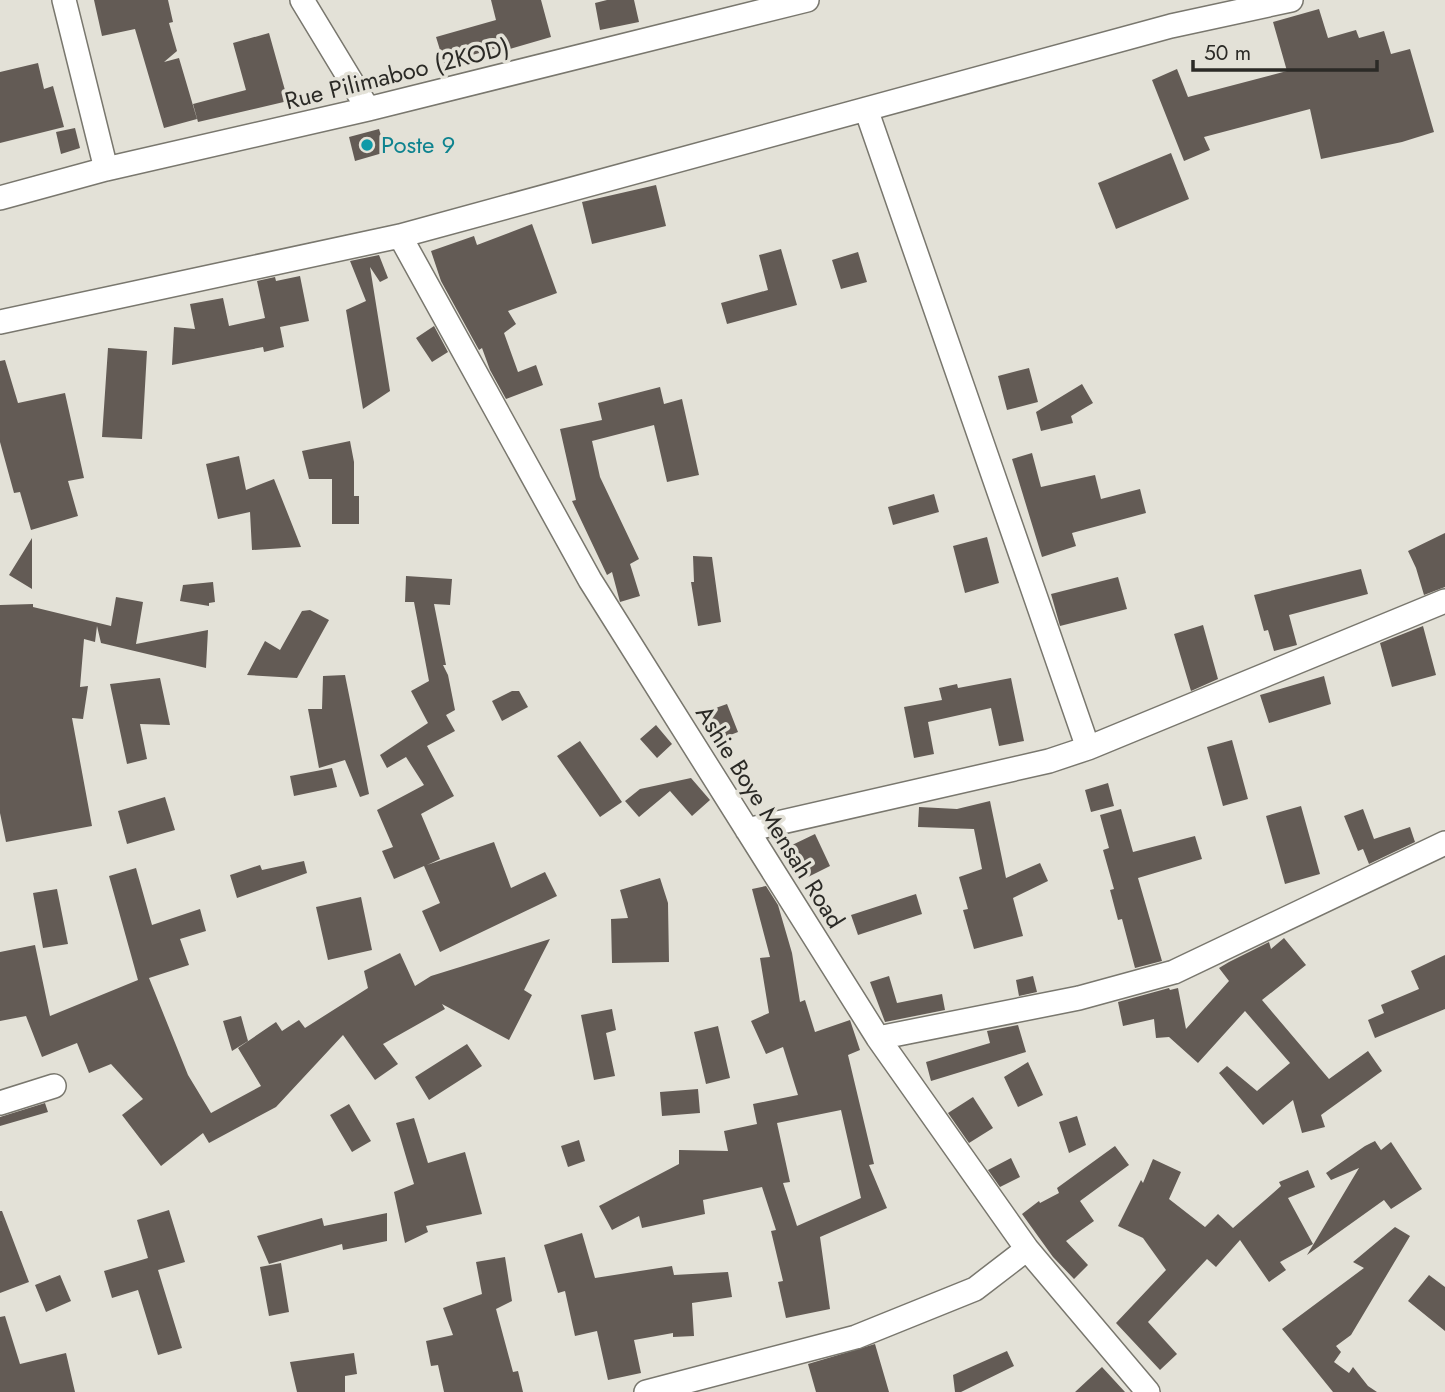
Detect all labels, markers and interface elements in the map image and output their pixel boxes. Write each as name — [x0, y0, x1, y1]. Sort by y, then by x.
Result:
scale bar — [1193, 28, 1377, 72]
street label: Rue Pilimaboo (2KOD) — [281, 29, 513, 118]
text: 50 m — [1204, 38, 1251, 68]
place label: Poste 9 — [381, 127, 455, 162]
marker: Poste 9 — [359, 137, 375, 153]
street label: Ashie Boye Mensah Road — [687, 698, 853, 935]

